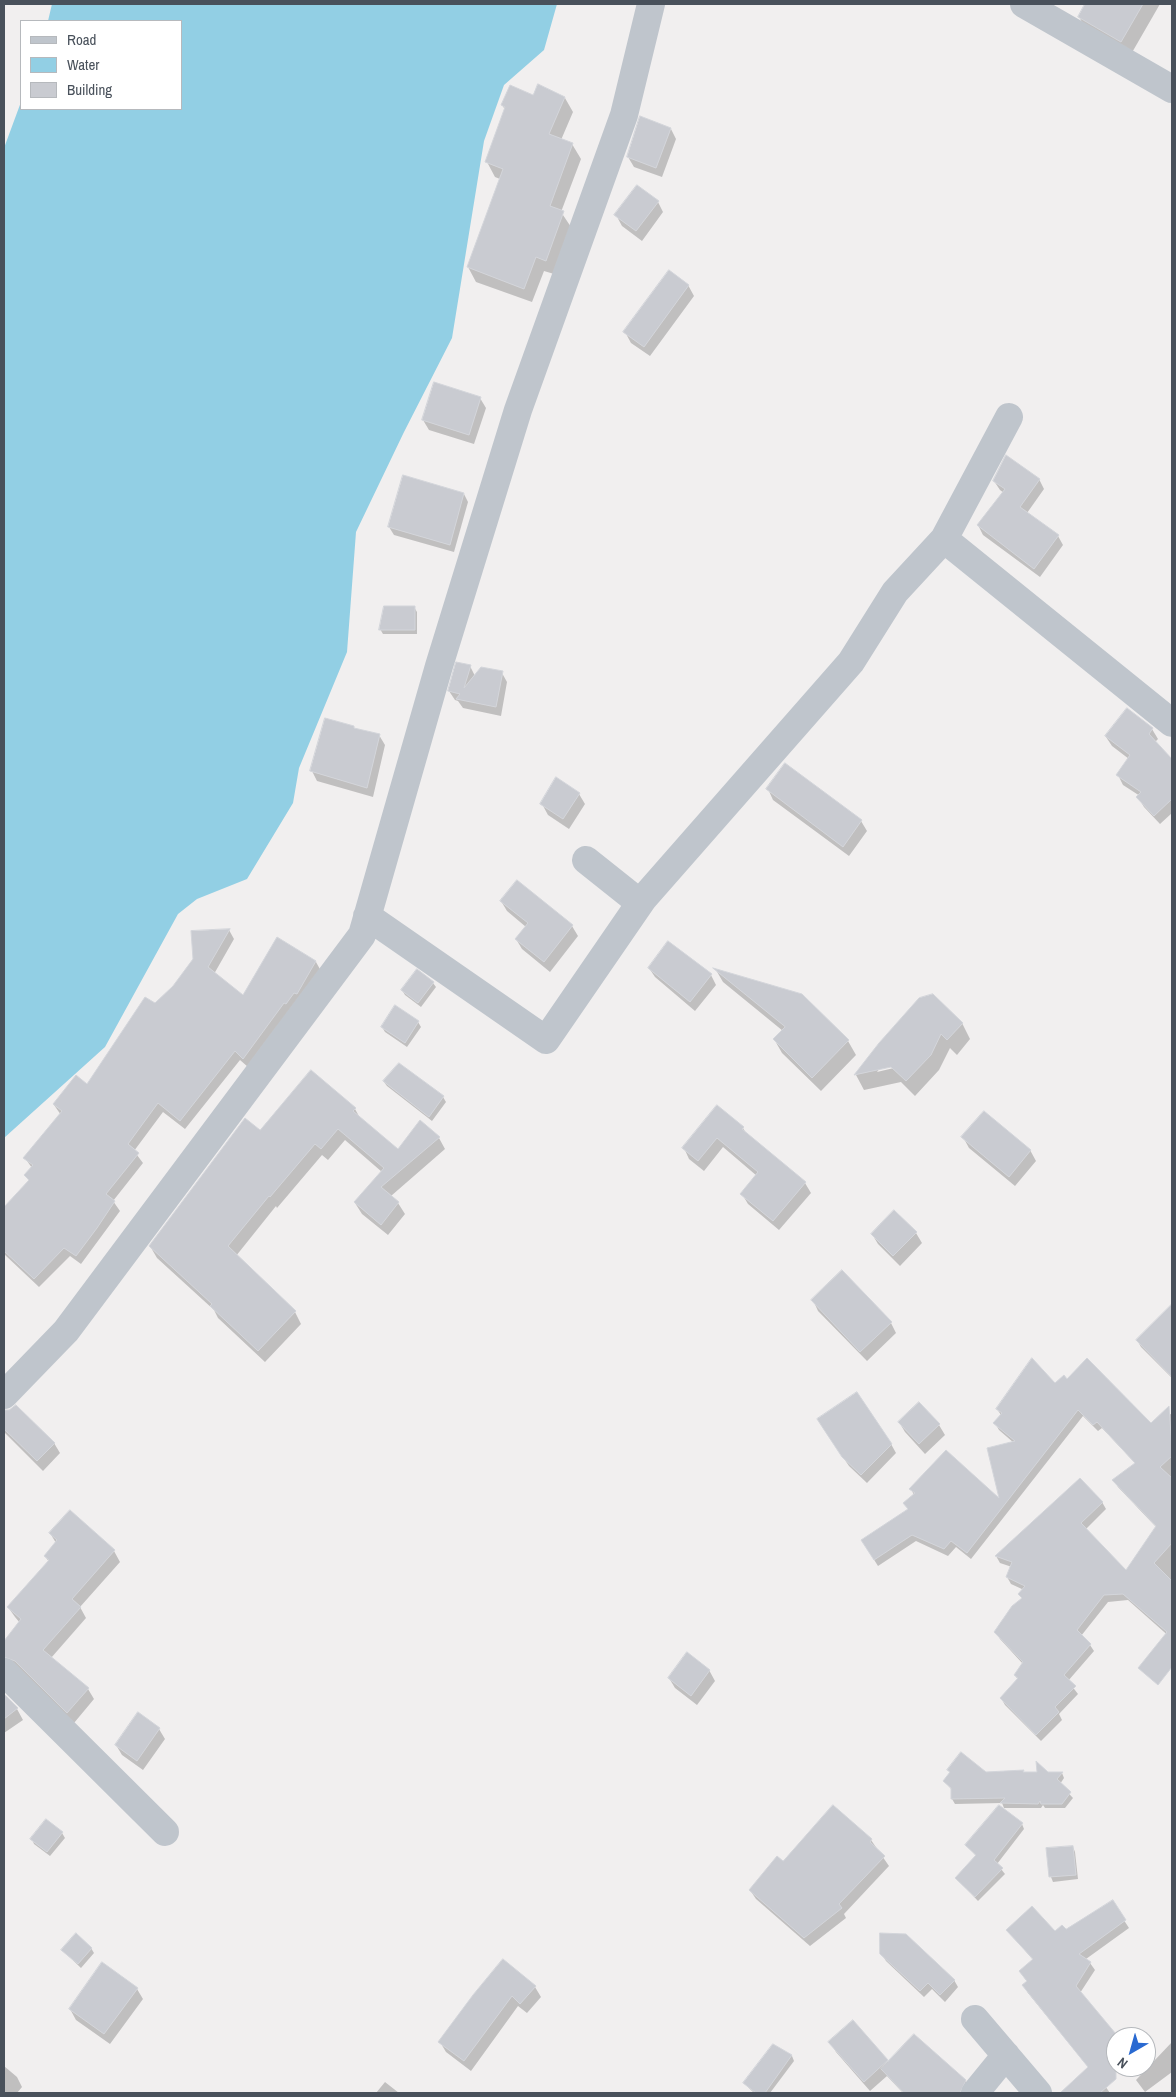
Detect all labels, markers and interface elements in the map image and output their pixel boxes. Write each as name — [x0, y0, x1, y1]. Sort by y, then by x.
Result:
legend — [20, 20, 182, 110]
text: Road — [67, 29, 96, 50]
text: Water — [67, 54, 99, 75]
text: Building — [67, 79, 112, 100]
north arrow — [1106, 2027, 1156, 2077]
text: N — [1114, 2053, 1131, 2073]

